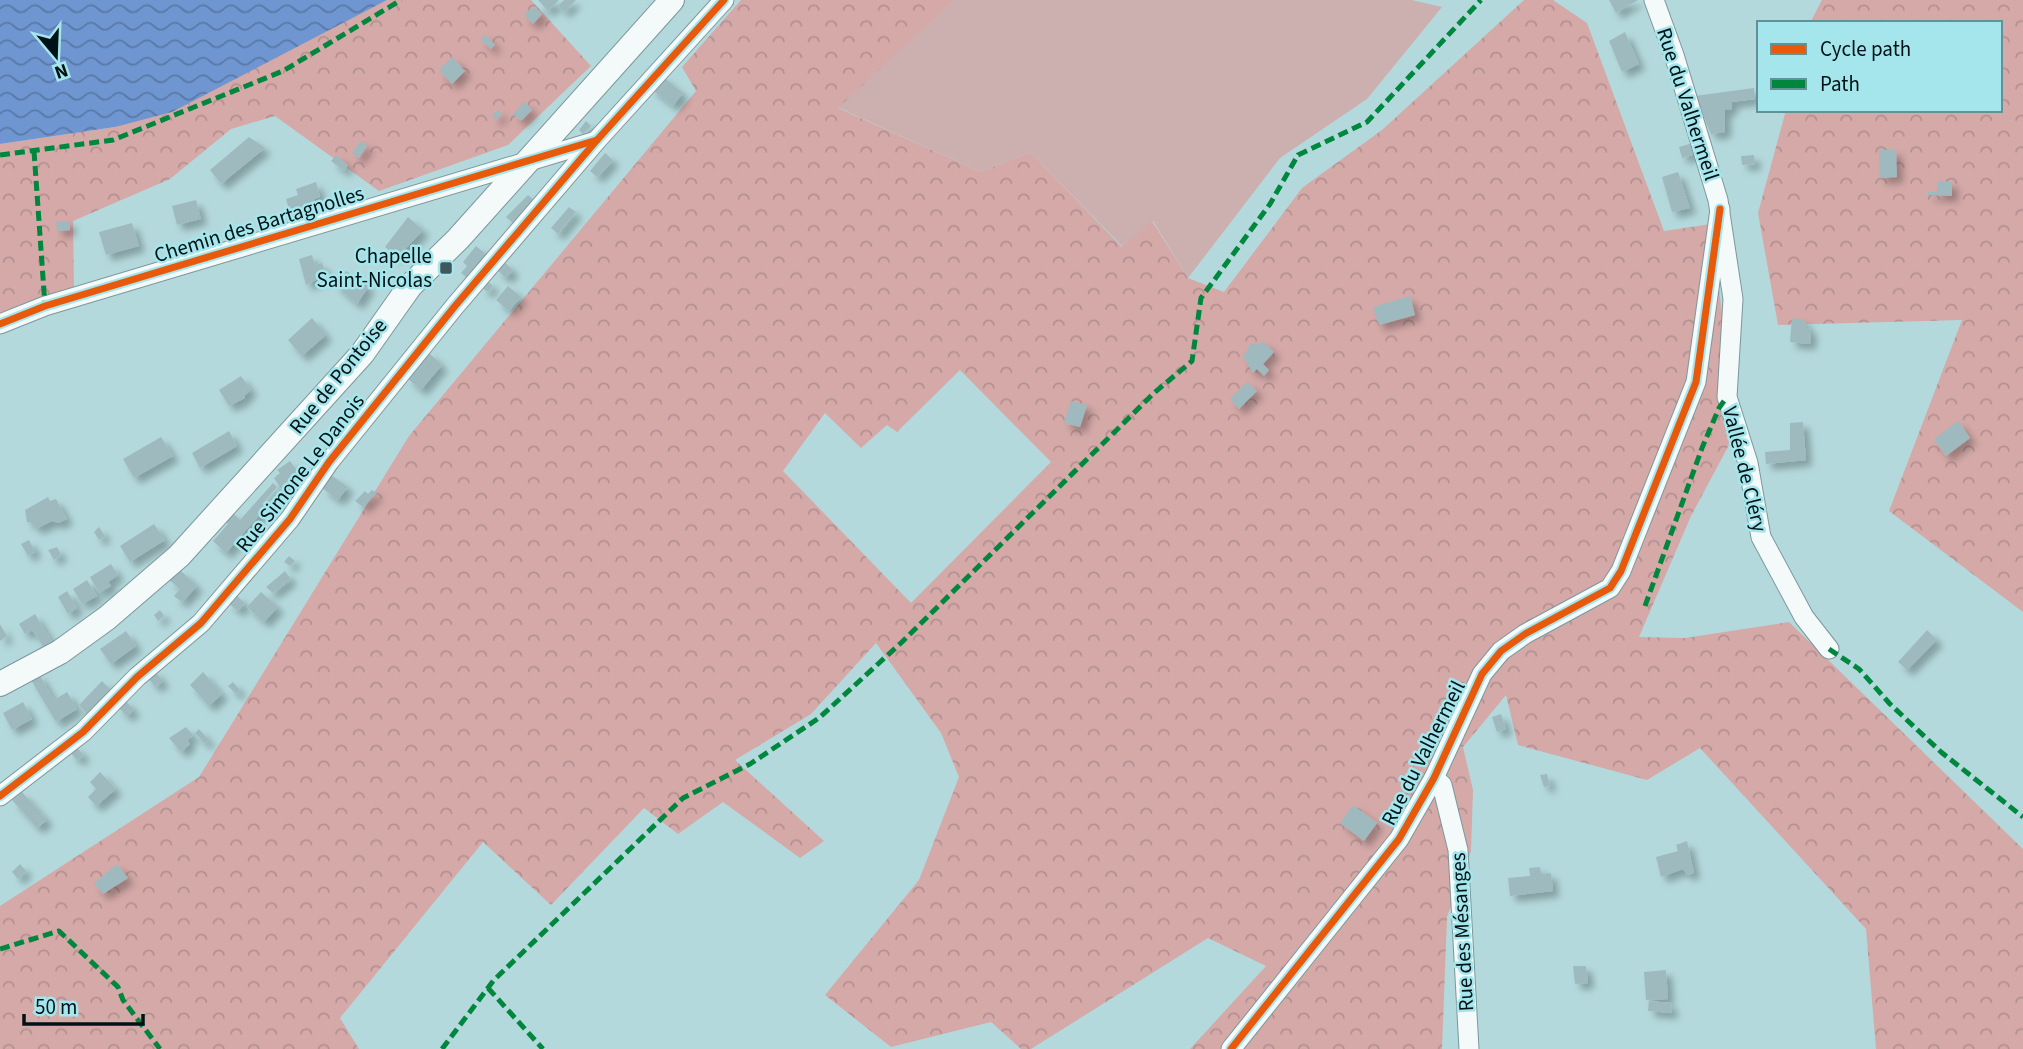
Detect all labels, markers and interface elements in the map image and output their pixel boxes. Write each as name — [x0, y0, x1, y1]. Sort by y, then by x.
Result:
north arrow — [21, 21, 91, 91]
legend — [1757, 21, 2002, 112]
street label: Rue du Valhermeil — [1649, 24, 1727, 184]
text: Cycle path — [1820, 34, 1911, 64]
text: N — [51, 56, 71, 85]
text: Path — [1820, 69, 1860, 99]
street label: Chemin des Bartagnolles — [150, 178, 368, 270]
place label: Chapelle Saint-Nicolas — [316, 241, 432, 295]
marker: Chapelle Saint-Nicolas — [438, 260, 454, 276]
street label: Rue de Pontoise — [282, 312, 394, 440]
street label: Rue Simone Le Danois — [228, 387, 372, 559]
street label: Vallée de Cléry — [1715, 403, 1775, 535]
street label: Rue du Valhermeil — [1374, 675, 1472, 831]
street label: Rue des Mésanges — [1443, 852, 1481, 1012]
scale bar — [24, 982, 144, 1026]
text: 50 m — [35, 992, 77, 1022]

